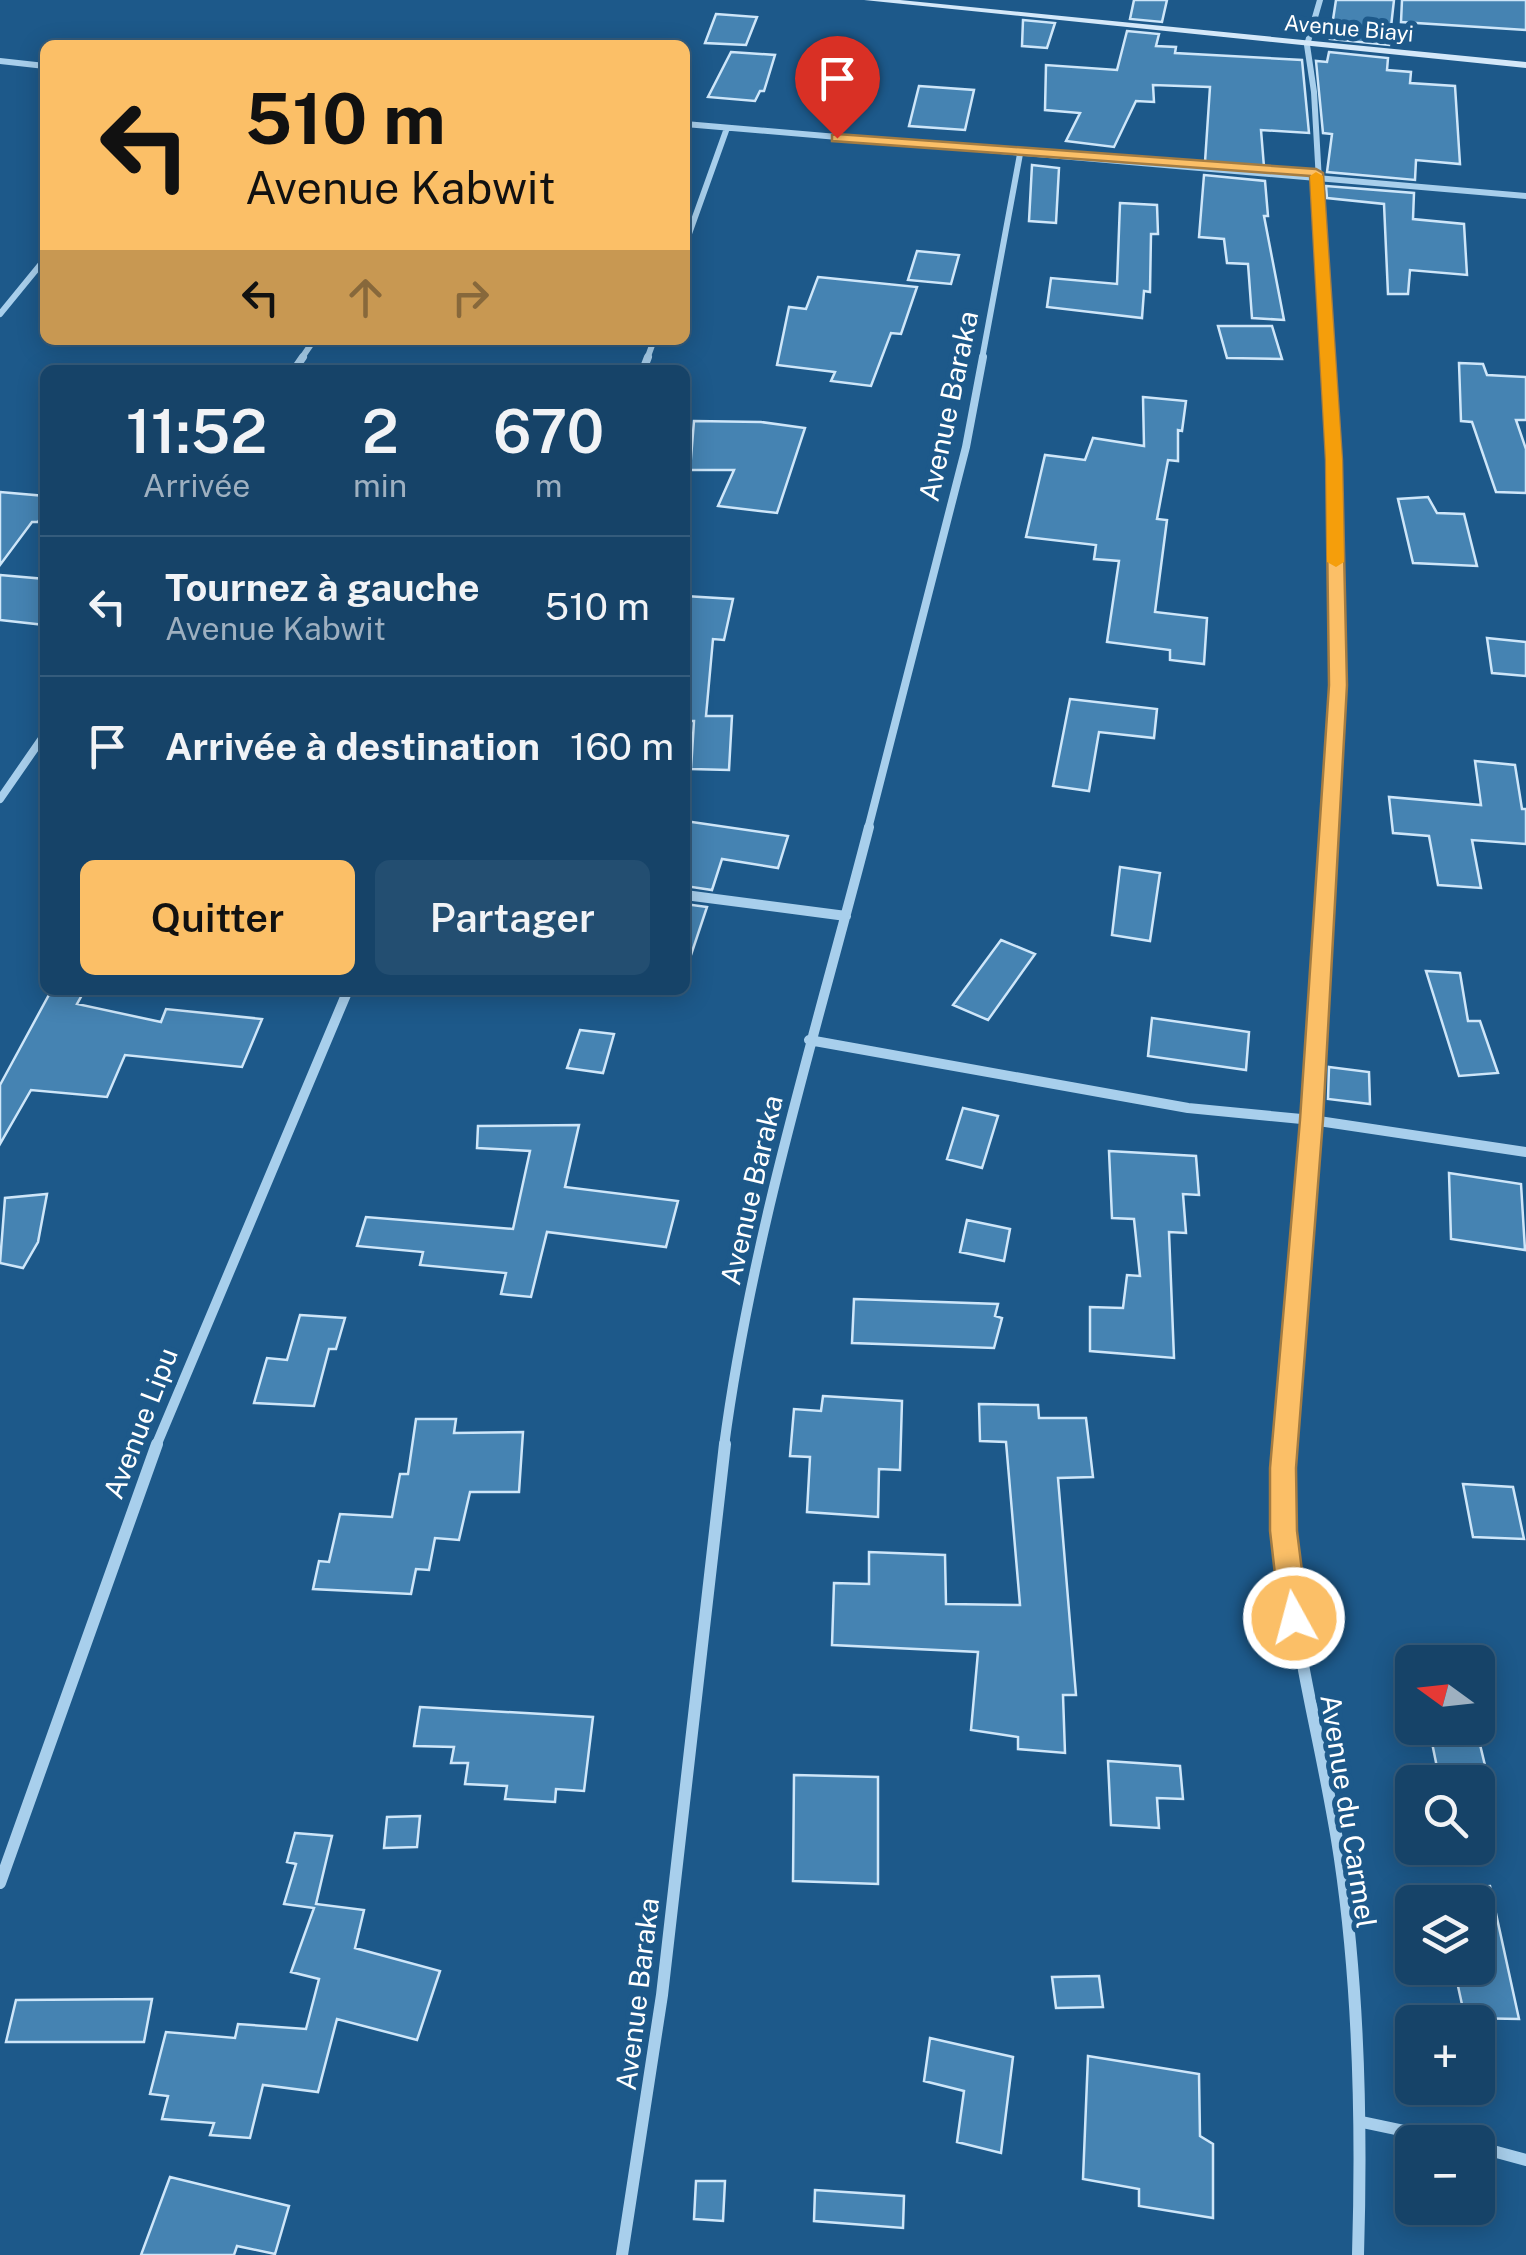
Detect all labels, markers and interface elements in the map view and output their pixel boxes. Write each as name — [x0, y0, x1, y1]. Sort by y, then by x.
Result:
street label: Avenue Biayi — [1283, 9, 1415, 47]
pin — [795, 36, 880, 139]
icon: arrive — [810, 51, 865, 106]
text: 510 m — [245, 77, 446, 160]
icon: left — [80, 80, 210, 210]
text: Avenue Kabwit — [245, 161, 556, 214]
icon: left — [233, 270, 288, 325]
icon: ahead — [338, 270, 393, 325]
icon: right — [443, 270, 498, 325]
street label: Avenue Baraka — [912, 308, 984, 504]
text: 11:52 — [126, 396, 267, 467]
text: 2 — [362, 396, 399, 467]
text: 670 — [493, 396, 604, 467]
text: Arrivée — [143, 467, 250, 504]
text: min — [353, 467, 407, 504]
text: m — [535, 467, 563, 504]
text: Tournez à gauche — [165, 565, 480, 610]
icon: left — [80, 579, 135, 634]
text: 510 m — [545, 584, 650, 629]
text: Avenue Kabwit — [165, 610, 386, 647]
icon: arrive — [80, 719, 135, 774]
text: Arrivée à destination — [165, 724, 540, 769]
text: 160 m — [570, 724, 674, 769]
button: Quitter — [80, 860, 355, 975]
button: Partager — [375, 860, 650, 975]
street label: Avenue Baraka — [713, 1092, 789, 1288]
street label: Avenue Lipu — [96, 1343, 184, 1503]
position arrow — [1242, 1566, 1346, 1670]
north arrow — [1395, 1645, 1495, 1745]
map controls — [1395, 1645, 1495, 2225]
street label: Avenue du Carmel — [1314, 1692, 1384, 1930]
button: search — [1395, 1765, 1495, 1865]
button: layers — [1395, 1885, 1495, 1985]
street label: Avenue Baraka — [609, 1896, 665, 2092]
button: + — [1395, 2005, 1495, 2105]
button: − — [1395, 2125, 1495, 2225]

